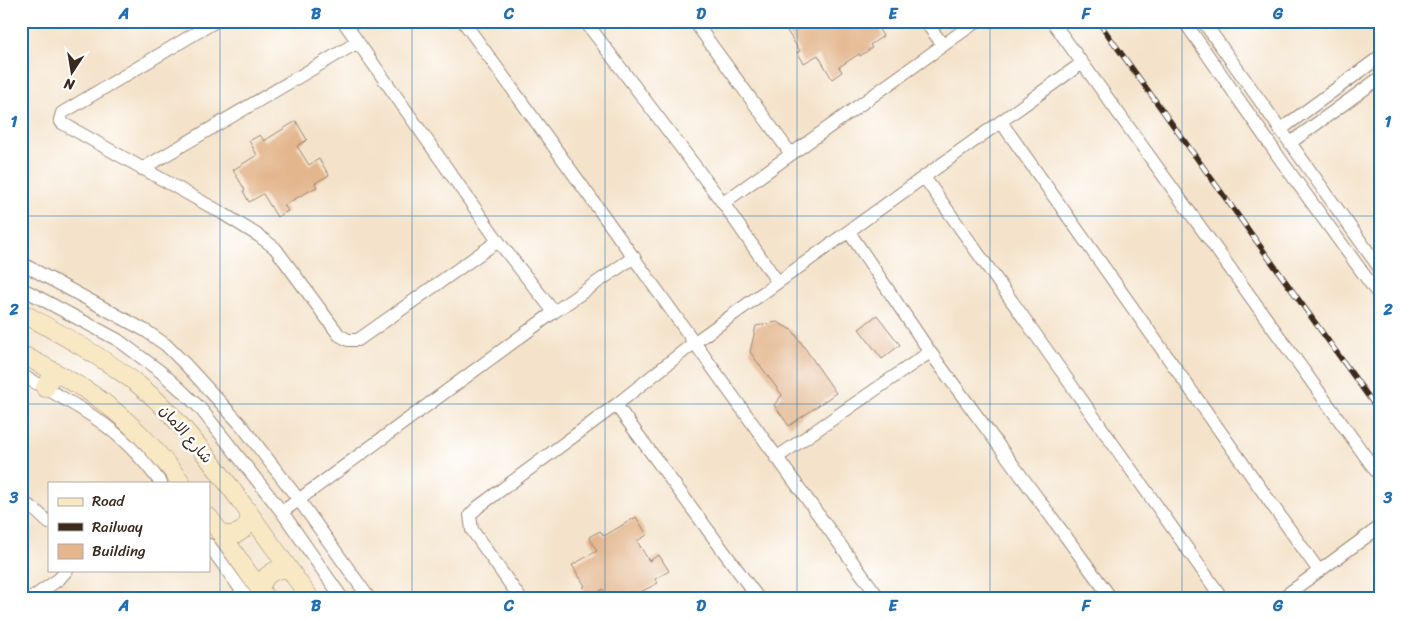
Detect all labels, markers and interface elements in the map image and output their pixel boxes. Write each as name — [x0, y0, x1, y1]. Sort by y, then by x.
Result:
text: A — [118, 0, 129, 28]
text: B — [311, 0, 322, 28]
text: C — [503, 0, 515, 28]
text: D — [696, 0, 706, 28]
text: E — [889, 0, 899, 28]
text: F — [1081, 0, 1092, 28]
text: G — [1272, 0, 1284, 28]
north arrow — [48, 48, 98, 98]
text: N — [62, 71, 78, 98]
text: 1 — [11, 107, 18, 136]
text: 1 — [1385, 107, 1392, 136]
text: 2 — [8, 295, 19, 324]
text: 2 — [1382, 295, 1393, 324]
street label: شارع الامان — [153, 399, 219, 469]
legend — [48, 482, 210, 572]
text: 3 — [9, 483, 19, 512]
text: 3 — [1383, 483, 1393, 512]
text: Road — [92, 488, 125, 514]
text: Railway — [92, 514, 143, 540]
text: Building — [92, 538, 146, 564]
text: A — [118, 591, 129, 619]
text: B — [311, 591, 322, 619]
text: C — [503, 591, 515, 619]
text: D — [696, 591, 706, 619]
text: E — [889, 591, 899, 619]
text: F — [1081, 591, 1092, 619]
text: G — [1272, 591, 1284, 619]

